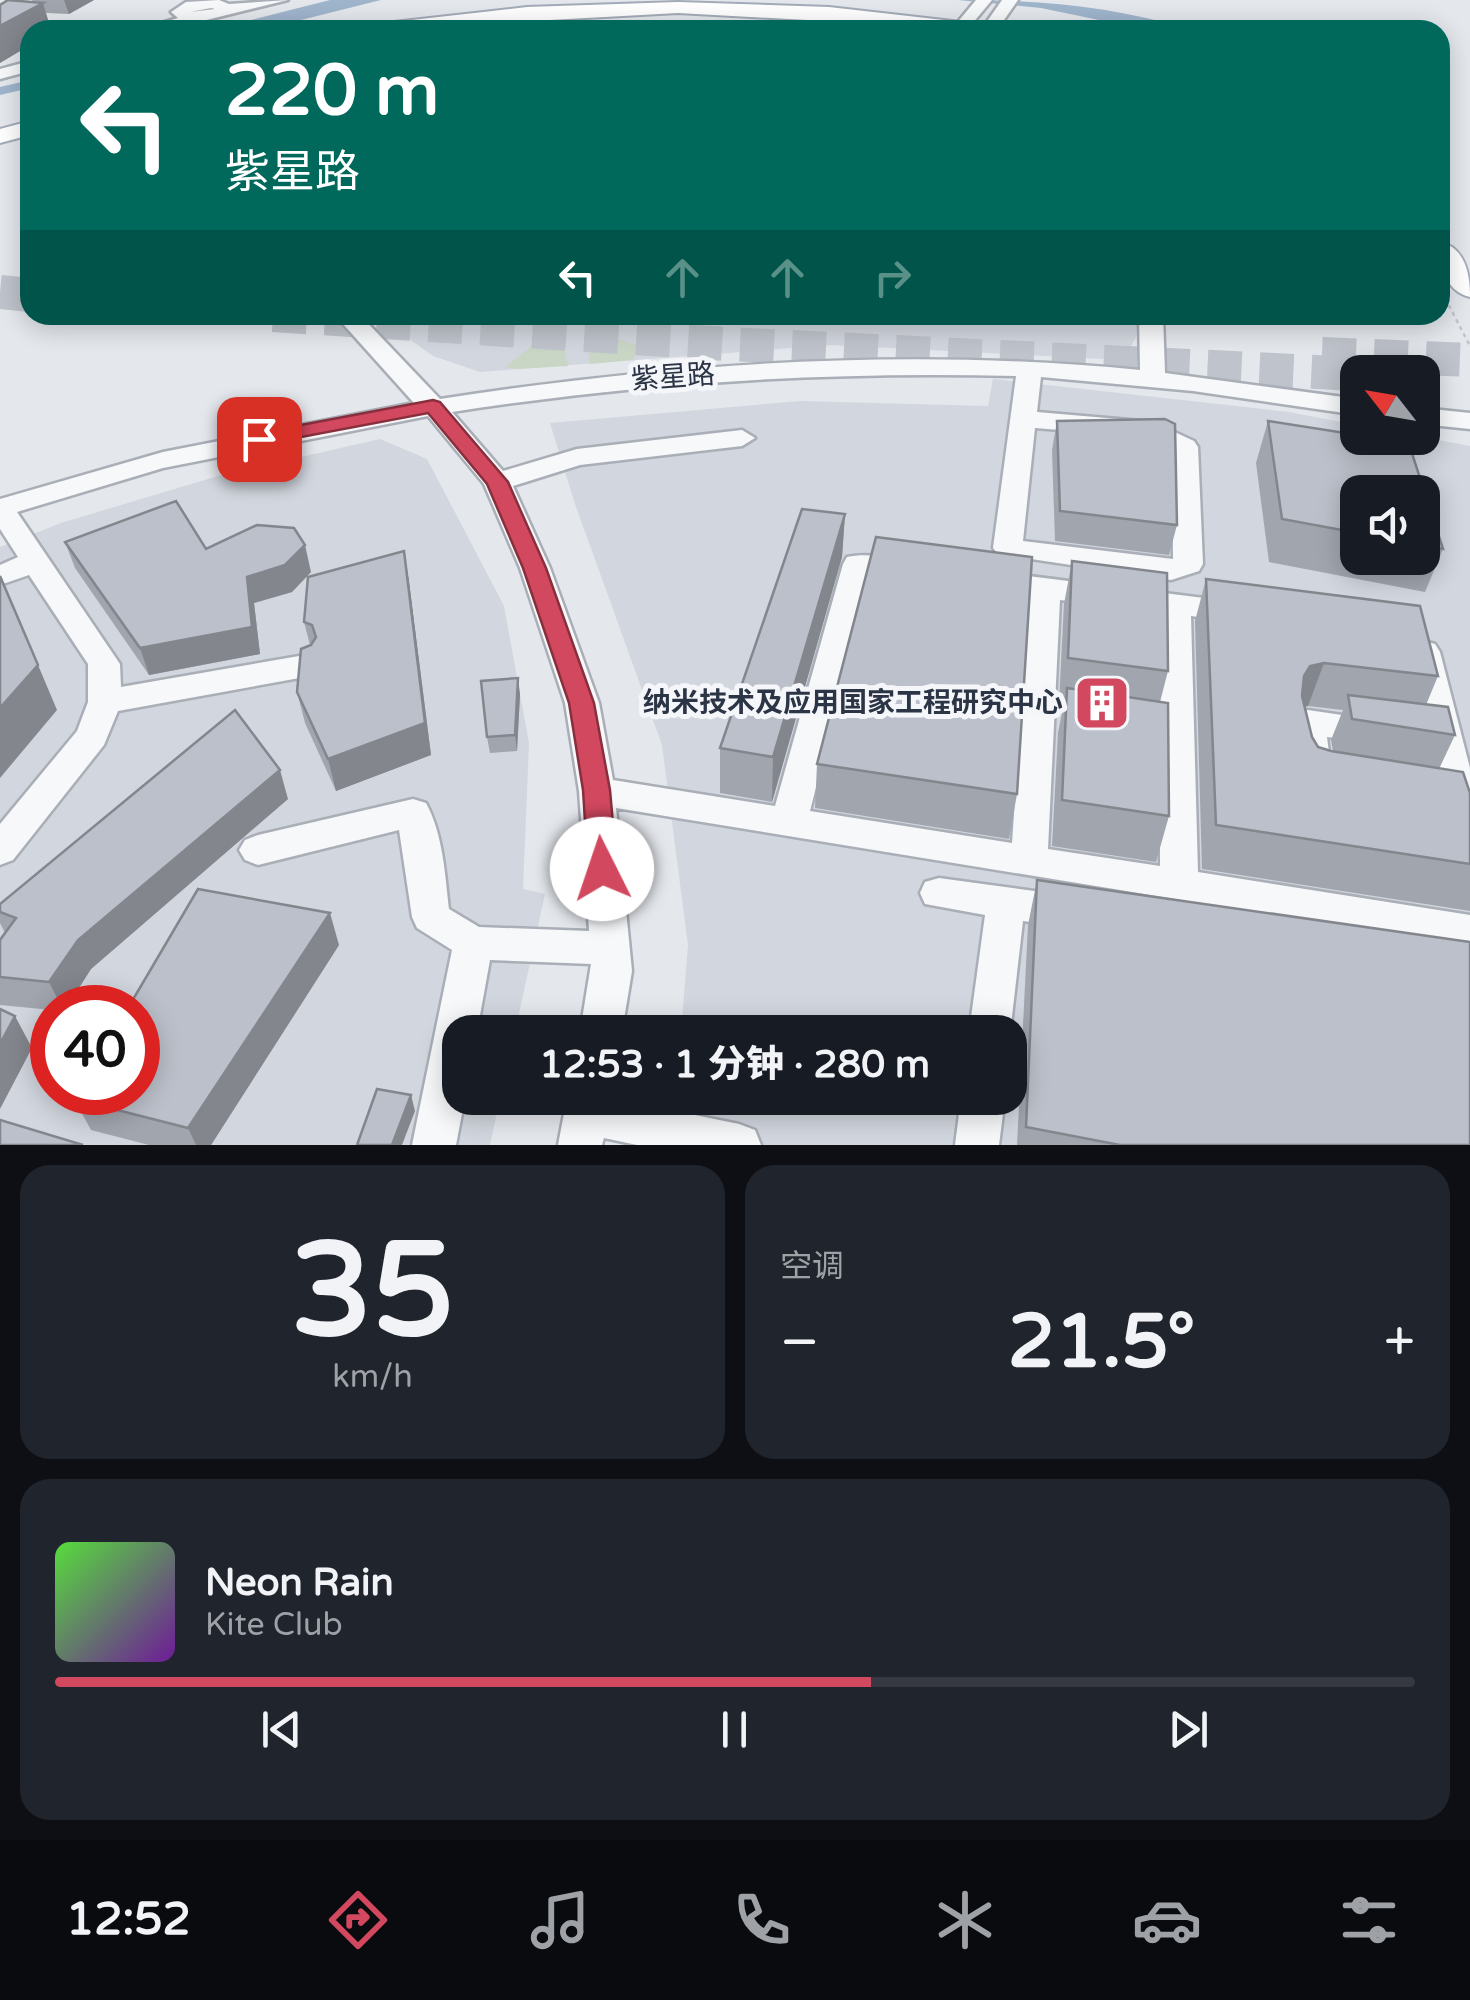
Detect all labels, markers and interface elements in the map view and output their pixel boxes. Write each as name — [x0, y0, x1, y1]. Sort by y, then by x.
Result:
text: 220 m — [225, 50, 439, 134]
icon: left — [60, 60, 190, 190]
text: 紫星路 — [225, 146, 360, 200]
icon: left — [550, 250, 605, 305]
icon: ahead — [655, 250, 710, 305]
icon: ahead — [760, 250, 815, 305]
icon: right — [865, 250, 920, 305]
north arrow — [1340, 355, 1440, 455]
map controls — [1340, 355, 1440, 575]
street label: 紫星路 — [630, 357, 716, 397]
pin — [217, 397, 302, 482]
icon: arrive — [232, 412, 287, 467]
button: sound — [1340, 475, 1440, 575]
building icon: 纳米技术及应用国家工程研究中心 — [1072, 673, 1132, 733]
place label: 纳米技术及应用国家工程研究中心 — [643, 686, 1063, 720]
position arrow — [550, 817, 654, 921]
speed limit sign: 40 — [30, 985, 160, 1115]
text: 12:53 · 1 分钟 · 280 m — [539, 1042, 930, 1088]
text: 35 — [291, 1215, 454, 1371]
text: 空调 — [780, 1248, 844, 1286]
text: 21.5° — [1008, 1297, 1195, 1387]
text: − — [780, 1310, 819, 1376]
text: + — [1384, 1310, 1415, 1376]
text: km/h — [332, 1358, 413, 1396]
text: Neon Rain — [205, 1560, 394, 1606]
text: Kite Club — [205, 1606, 343, 1644]
icon: previous — [254, 1702, 309, 1757]
icon: pause — [707, 1702, 762, 1757]
icon: next — [1161, 1702, 1216, 1757]
icon: directions — [323, 1885, 393, 1955]
icon: music — [525, 1885, 595, 1955]
icon: phone — [727, 1885, 797, 1955]
icon: climate — [930, 1885, 1000, 1955]
icon: car — [1132, 1885, 1202, 1955]
icon: filters — [1334, 1885, 1404, 1955]
text: 12:52 — [66, 1893, 191, 1947]

